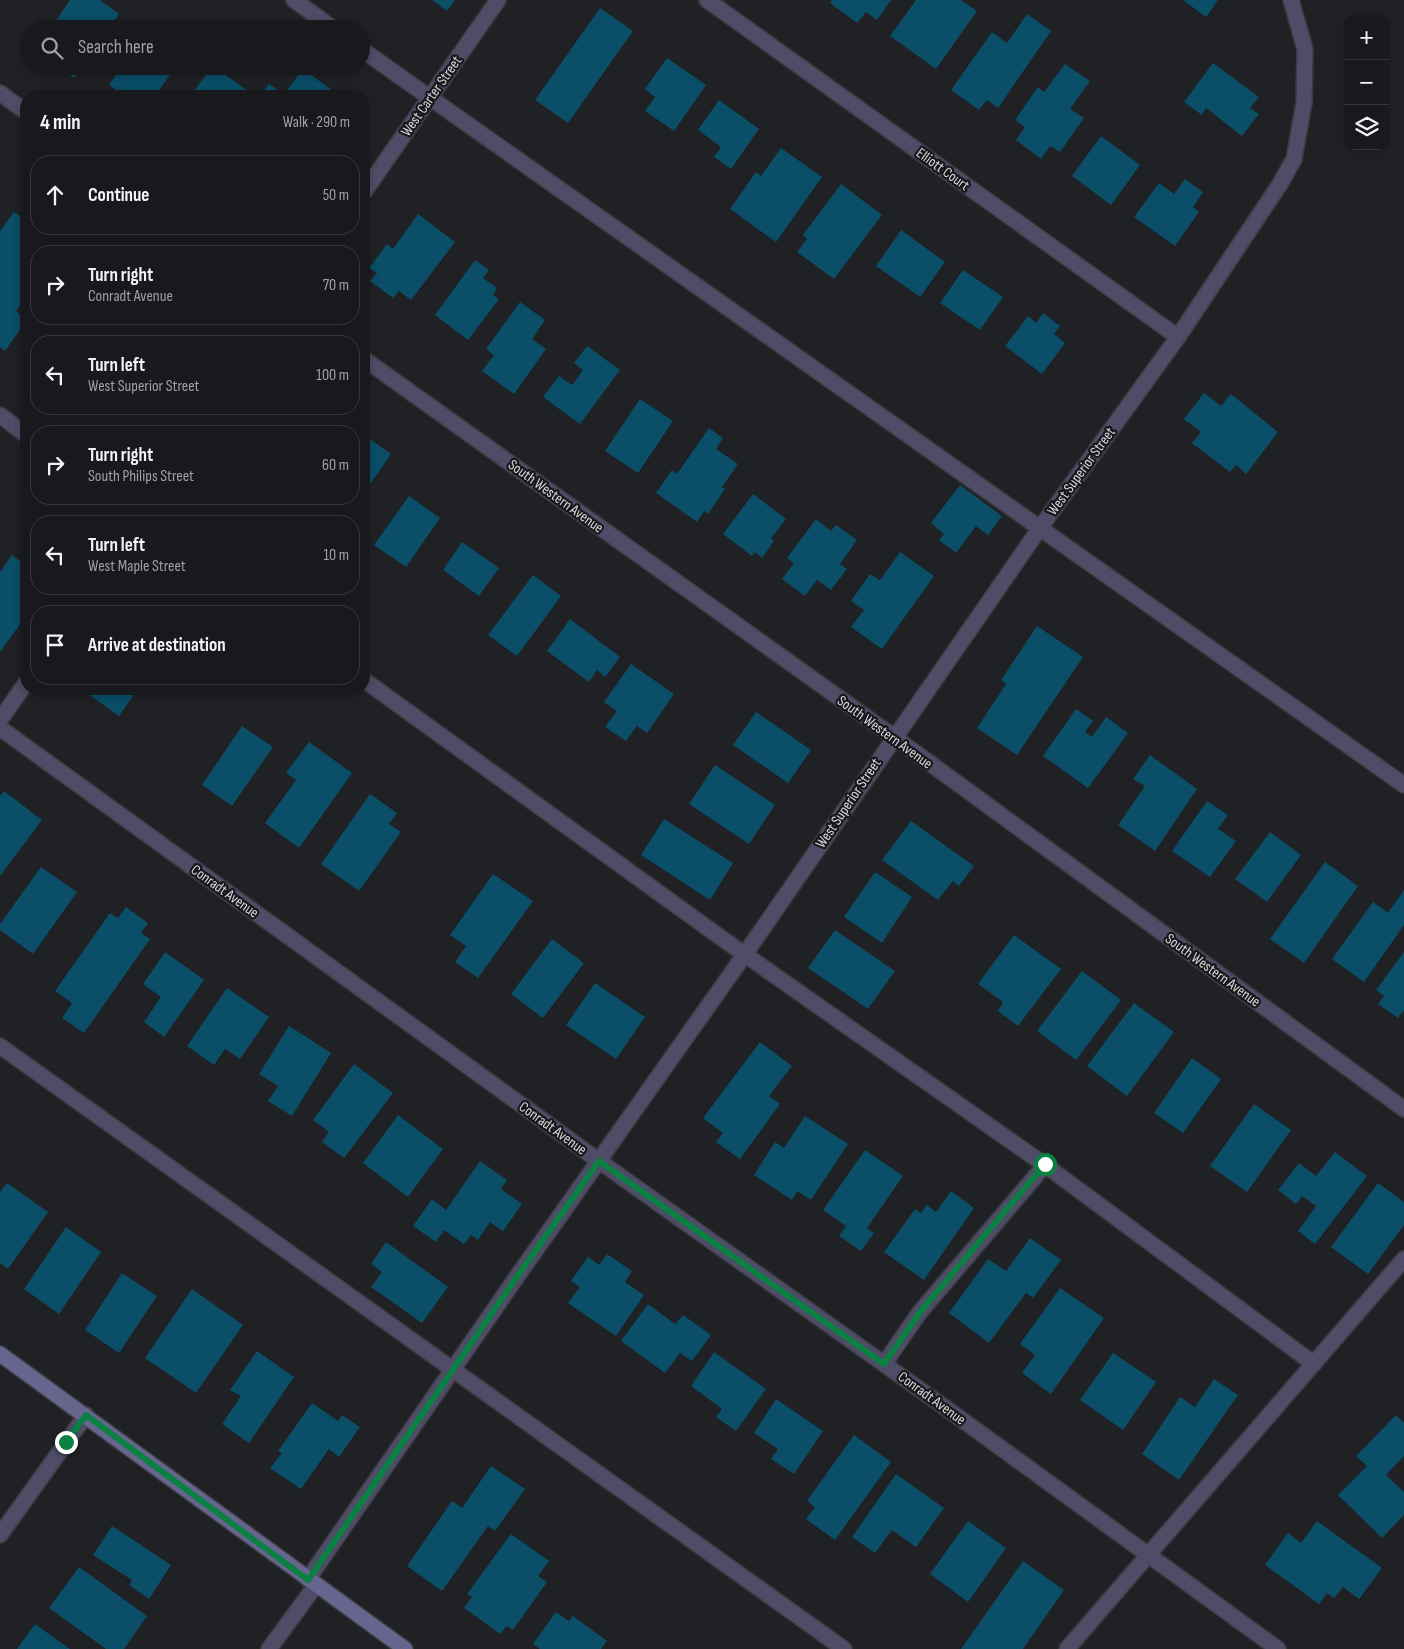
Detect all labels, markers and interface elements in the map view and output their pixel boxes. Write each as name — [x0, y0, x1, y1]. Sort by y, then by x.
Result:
map controls — [1344, 15, 1389, 150]
button: + — [1344, 15, 1389, 60]
search box — [20, 20, 370, 75]
icon: search — [38, 34, 66, 62]
text: Search here — [78, 36, 154, 59]
street label: West Carter Street — [397, 52, 466, 140]
button: − — [1344, 60, 1389, 105]
button: layers — [1344, 105, 1389, 150]
text: 4 min — [40, 110, 81, 135]
text: Walk · 290 m — [283, 113, 350, 132]
street label: Elliott Court — [912, 144, 973, 195]
icon: ahead — [41, 181, 69, 209]
text: Continue — [88, 184, 149, 207]
text: 50 m — [323, 186, 349, 205]
text: Turn right — [88, 264, 153, 287]
icon: right — [41, 271, 69, 299]
text: 70 m — [323, 276, 349, 295]
text: Conradt Avenue — [88, 287, 173, 306]
text: Turn left — [88, 354, 145, 377]
icon: left — [41, 361, 69, 389]
text: 100 m — [316, 366, 349, 385]
text: West Superior Street — [88, 377, 199, 396]
street label: West Superior Street — [1043, 423, 1120, 519]
text: Turn right — [88, 444, 153, 467]
icon: right — [41, 451, 69, 479]
street label: South Western Avenue — [504, 455, 607, 537]
text: 60 m — [322, 456, 349, 475]
text: South Philips Street — [88, 467, 194, 486]
text: Turn left — [88, 534, 145, 557]
icon: left — [41, 541, 69, 569]
text: 10 m — [323, 546, 349, 565]
text: West Maple Street — [88, 557, 186, 576]
icon: arrive — [41, 631, 69, 659]
text: Arrive at destination — [88, 634, 226, 657]
street label: South Western Avenue — [833, 691, 936, 773]
street label: West Superior Street — [811, 754, 886, 852]
street label: Conradt Avenue — [187, 860, 262, 922]
street label: South Western Avenue — [1161, 929, 1264, 1011]
street label: Conradt Avenue — [515, 1097, 590, 1159]
route start — [1034, 1153, 1057, 1176]
street label: Conradt Avenue — [894, 1367, 969, 1429]
route end — [55, 1431, 78, 1454]

